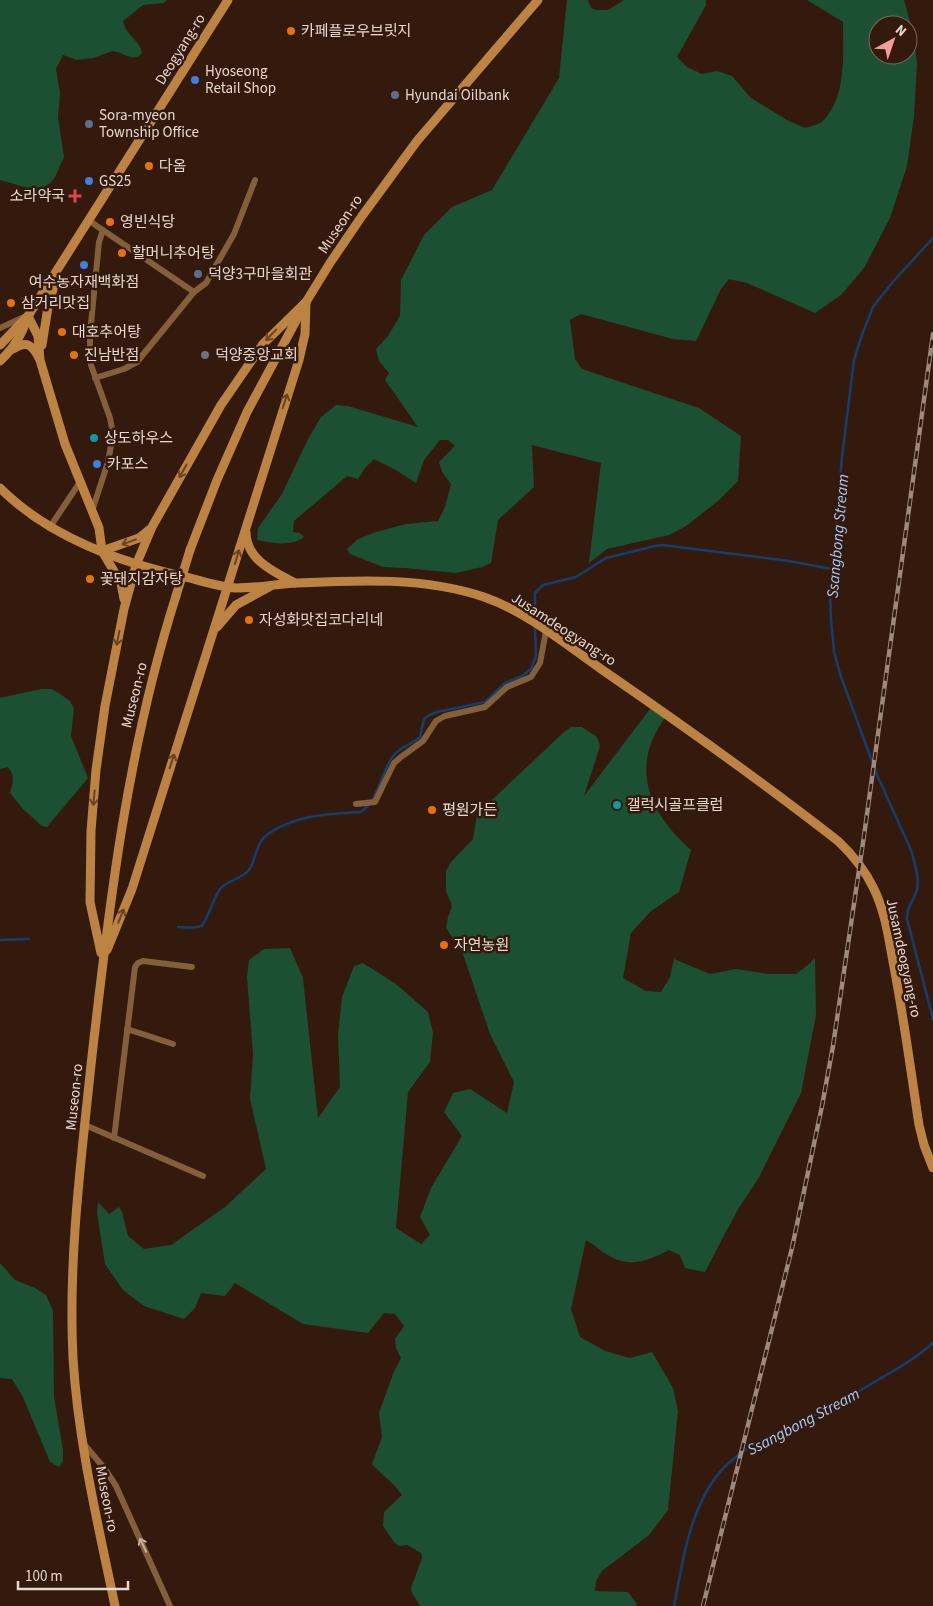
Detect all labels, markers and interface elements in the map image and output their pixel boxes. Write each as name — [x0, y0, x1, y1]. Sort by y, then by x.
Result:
street label: Deogyang-ro — [150, 10, 211, 89]
north arrow — [868, 15, 918, 65]
text: N — [891, 20, 911, 41]
place label: 카페플로우브릿지 — [301, 21, 411, 42]
marker: 카페플로우브릿지 — [285, 25, 297, 37]
place label: Hyoseong Retail Shop — [205, 61, 276, 99]
marker: Hyoseong Retail Shop — [189, 74, 201, 86]
place label: Hyundai Oilbank — [405, 85, 510, 106]
marker: Hyundai Oilbank — [389, 89, 401, 101]
place label: Sora-myeon Township Office — [99, 105, 199, 143]
marker: Sora-myeon Township Office — [83, 118, 95, 130]
place label: 다옴 — [159, 156, 187, 177]
marker: 다옴 — [143, 160, 155, 172]
place label: GS25 — [99, 171, 131, 192]
marker: GS25 — [83, 175, 95, 187]
place label: 소라약국 — [10, 186, 65, 207]
marker: 소라약국 — [69, 190, 81, 202]
street label: Museon-ro — [313, 191, 368, 258]
place label: 영빈식당 — [120, 212, 175, 233]
marker: 영빈식당 — [104, 216, 116, 228]
place label: 할머니추어탕 — [132, 243, 215, 264]
marker: 할머니추어탕 — [116, 247, 128, 259]
marker: 여수농자재백화점 — [78, 259, 90, 271]
place label: 덕양3구마을회관 — [208, 264, 312, 285]
marker: 덕양3구마을회관 — [192, 268, 204, 280]
place label: 여수농자재백화점 — [29, 272, 139, 293]
place label: 삼거리맛집 — [21, 293, 90, 314]
marker: 삼거리맛집 — [5, 297, 17, 309]
place label: 대호추어탕 — [72, 322, 141, 343]
marker: 대호추어탕 — [56, 326, 68, 338]
one-way arrow — [265, 329, 277, 342]
place label: 진남반점 — [84, 345, 139, 366]
place label: 덕양중앙교회 — [215, 345, 298, 366]
marker: 진남반점 — [68, 349, 80, 361]
marker: 덕양중앙교회 — [199, 349, 211, 361]
one-way arrow — [281, 394, 291, 410]
place label: 상도하우스 — [104, 428, 173, 449]
marker: 상도하우스 — [88, 432, 100, 444]
place label: 카포스 — [107, 454, 149, 475]
marker: 카포스 — [91, 458, 103, 470]
one-way arrow — [177, 463, 187, 478]
water label: Ssangbong Stream — [822, 473, 854, 599]
one-way arrow — [121, 538, 137, 547]
one-way arrow — [233, 549, 243, 565]
place label: 꽃돼지감자탕 — [100, 569, 183, 590]
marker: 꽃돼지감자탕 — [84, 573, 96, 585]
street label: Jusamdeogyang-ro — [507, 588, 620, 671]
place label: 자성화맛집코다리네 — [259, 610, 383, 631]
marker: 자성화맛집코다리네 — [243, 614, 255, 626]
one-way arrow — [113, 630, 123, 646]
street label: Museon-ro — [116, 660, 153, 730]
one-way arrow — [168, 754, 177, 770]
one-way arrow — [89, 790, 99, 806]
place label: 갤럭시골프클럽 — [627, 795, 724, 816]
marker: 갤럭시골프클럽 — [611, 799, 623, 811]
place label: 평원가든 — [442, 800, 497, 821]
marker: 평원가든 — [426, 804, 438, 816]
street label: Jusamdeogyang-ro — [881, 897, 926, 1020]
one-way arrow — [117, 909, 126, 924]
place label: 자연농원 — [454, 935, 509, 956]
marker: 자연농원 — [438, 939, 450, 951]
street label: Museon-ro — [61, 1063, 88, 1131]
water label: Ssangbong Stream — [743, 1383, 864, 1461]
street label: Museon-ro — [90, 1464, 123, 1534]
one-way arrow — [138, 1538, 148, 1553]
scale bar — [18, 1558, 128, 1590]
text: 100 m — [25, 1566, 63, 1587]

